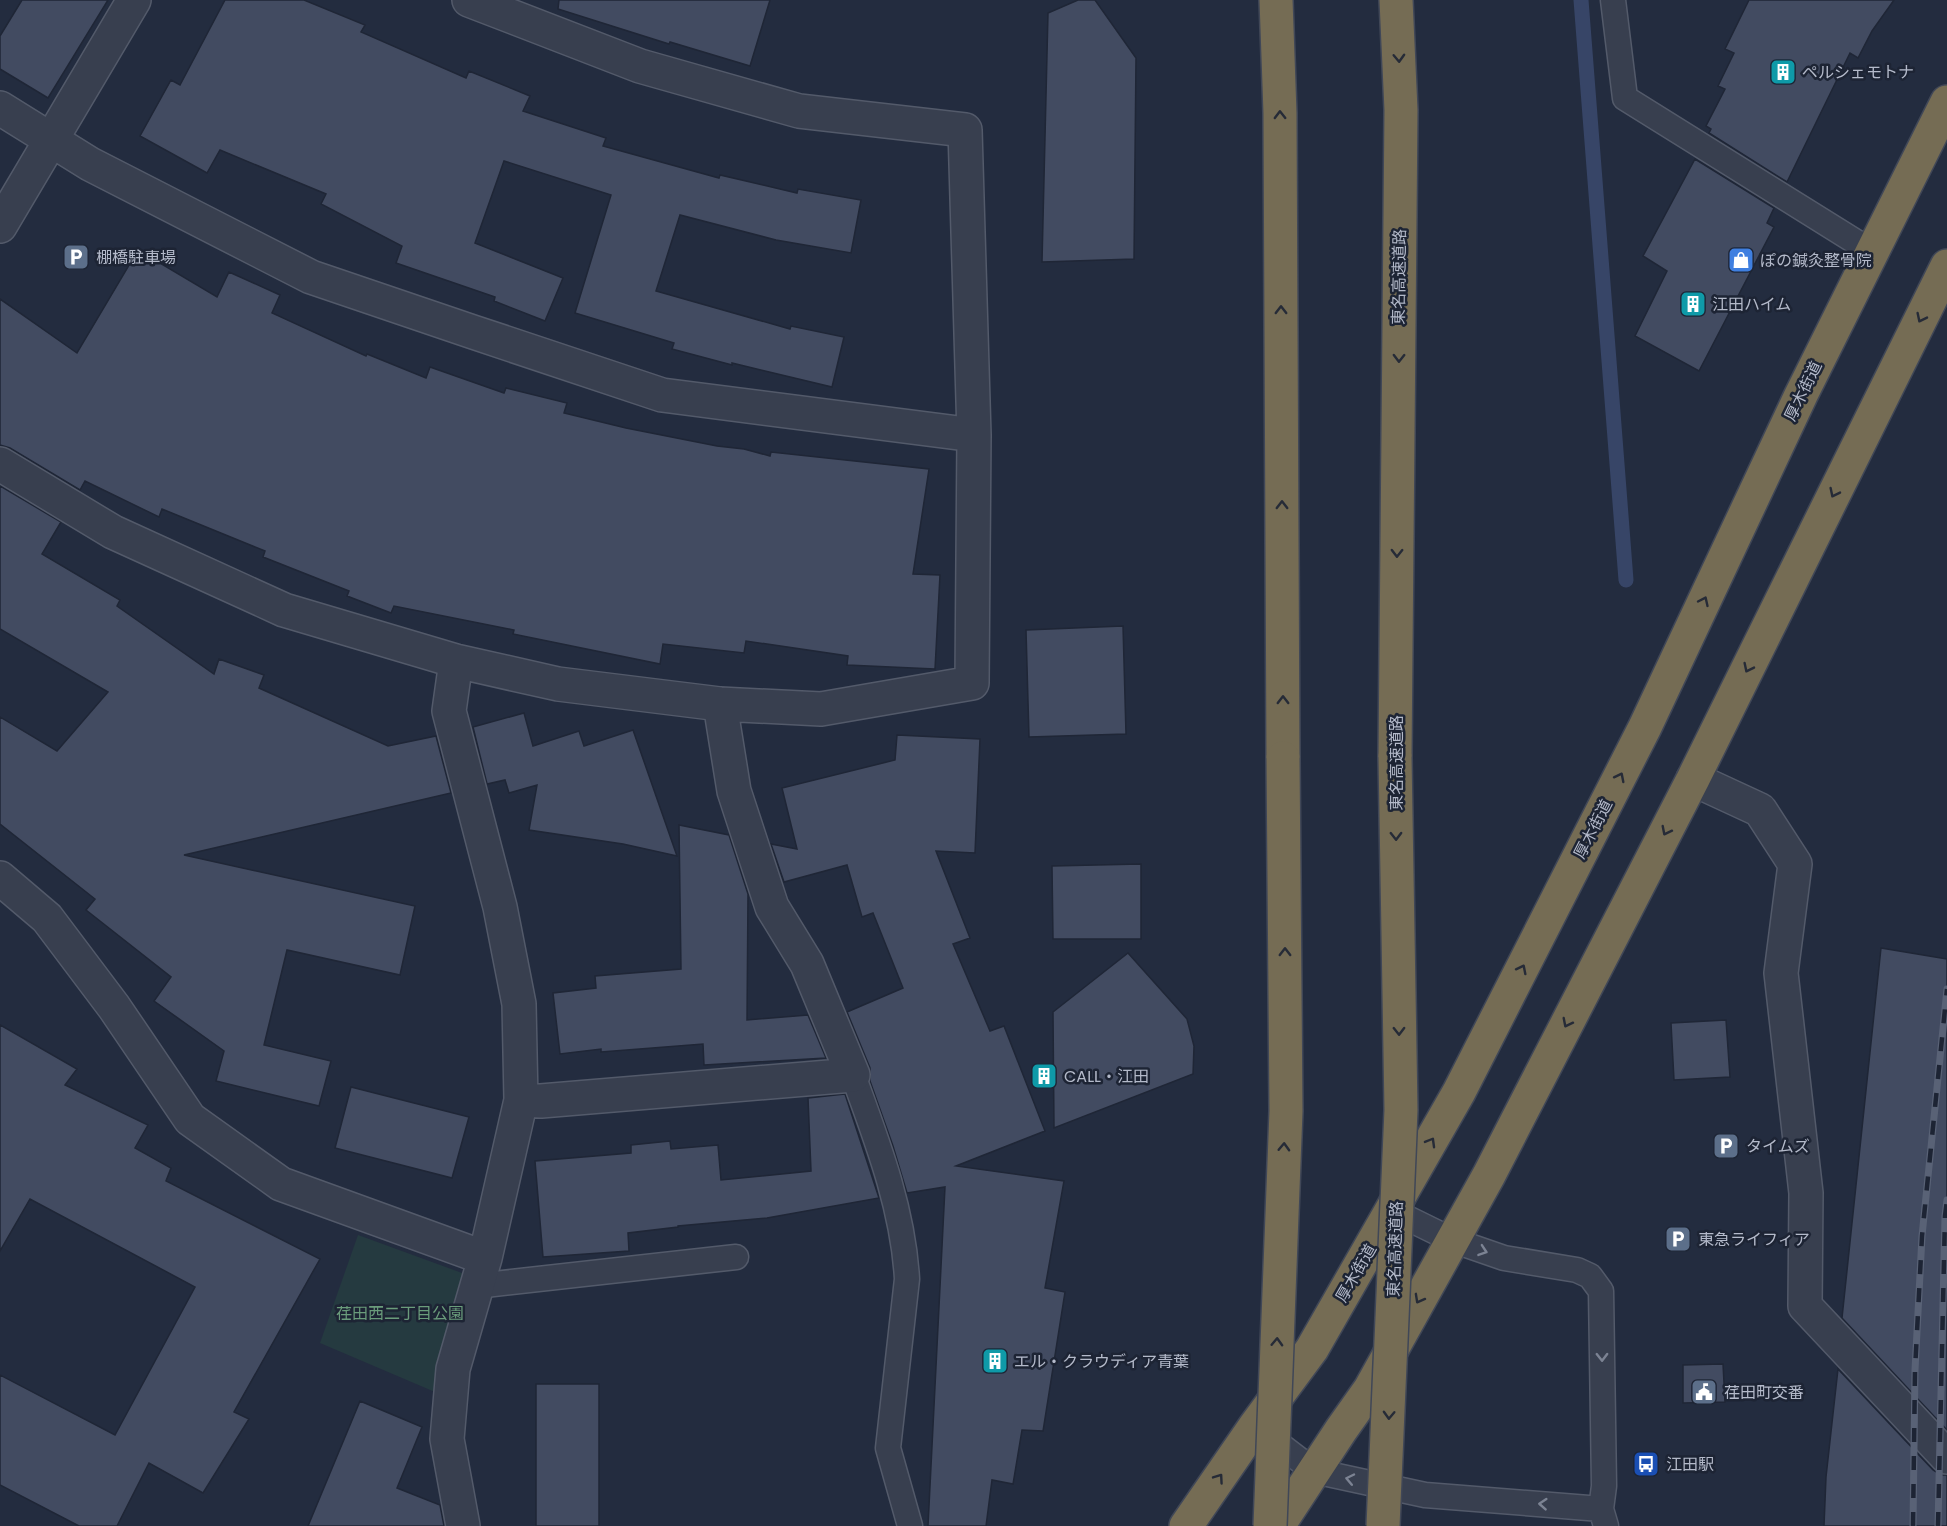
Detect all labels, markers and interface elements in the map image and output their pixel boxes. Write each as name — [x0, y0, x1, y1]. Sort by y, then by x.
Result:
one-way arrow — [1392, 54, 1405, 63]
building icon: ペルシェモトナ — [1768, 57, 1798, 87]
place label: ペルシェモトナ — [1802, 61, 1914, 84]
one-way arrow — [1273, 110, 1286, 119]
street label: 東名高速道路 — [1387, 229, 1411, 325]
parking icon: 棚橋駐車場 — [61, 242, 91, 272]
shop icon: ぽの鍼灸整骨院 — [1726, 245, 1756, 275]
place label: 棚橋駐車場 — [96, 246, 176, 269]
place label: ぽの鍼灸整骨院 — [1760, 249, 1872, 272]
building icon: 江田ハイム — [1678, 289, 1708, 319]
place label: 江田ハイム — [1712, 293, 1791, 316]
one-way arrow — [1275, 305, 1287, 314]
one-way arrow — [1917, 312, 1928, 323]
one-way arrow — [1392, 354, 1405, 363]
street label: 厚木街道 — [1779, 357, 1827, 425]
one-way arrow — [1830, 487, 1842, 498]
one-way arrow — [1276, 500, 1288, 509]
one-way arrow — [1391, 549, 1403, 558]
one-way arrow — [1697, 596, 1709, 607]
one-way arrow — [1744, 661, 1755, 672]
one-way arrow — [1277, 695, 1289, 704]
street label: 東名高速道路 — [1385, 715, 1408, 811]
one-way arrow — [1613, 772, 1624, 783]
street label: 厚木街道 — [1568, 795, 1618, 863]
one-way arrow — [1662, 825, 1673, 836]
one-way arrow — [1390, 832, 1402, 841]
one-way arrow — [1279, 947, 1291, 956]
one-way arrow — [1515, 965, 1526, 975]
one-way arrow — [1562, 1017, 1574, 1028]
one-way arrow — [1393, 1027, 1406, 1036]
building icon: CALL・江田 — [1029, 1061, 1059, 1091]
place label: CALL・江田 — [1064, 1065, 1149, 1088]
parking icon: タイムズ — [1711, 1131, 1741, 1161]
place label: タイムズ — [1746, 1135, 1810, 1158]
one-way arrow — [1424, 1138, 1435, 1148]
one-way arrow — [1278, 1142, 1291, 1151]
street label: 東名高速道路 — [1382, 1201, 1408, 1297]
parking icon: 東急ライフィア — [1663, 1224, 1693, 1254]
place label: 東急ライフィア — [1698, 1228, 1810, 1251]
street label: 厚木街道 — [1330, 1240, 1382, 1306]
one-way arrow — [1477, 1243, 1488, 1256]
one-way arrow — [1415, 1293, 1426, 1304]
park label: 荏田西二丁目公園 — [336, 1302, 464, 1325]
one-way arrow — [1270, 1337, 1283, 1346]
building icon: エル・クラウディア青葉 — [980, 1346, 1010, 1376]
place label: エル・クラウディア青葉 — [1014, 1350, 1189, 1373]
one-way arrow — [1596, 1352, 1608, 1361]
public building icon: 荏田町交番 — [1689, 1377, 1719, 1407]
place label: 荏田町交番 — [1724, 1381, 1804, 1404]
one-way arrow — [1382, 1411, 1395, 1420]
bus stop icon: 江田駅 — [1631, 1449, 1661, 1479]
place label: 江田駅 — [1666, 1453, 1714, 1476]
one-way arrow — [1212, 1473, 1223, 1484]
one-way arrow — [1345, 1473, 1355, 1486]
one-way arrow — [1538, 1498, 1547, 1511]

